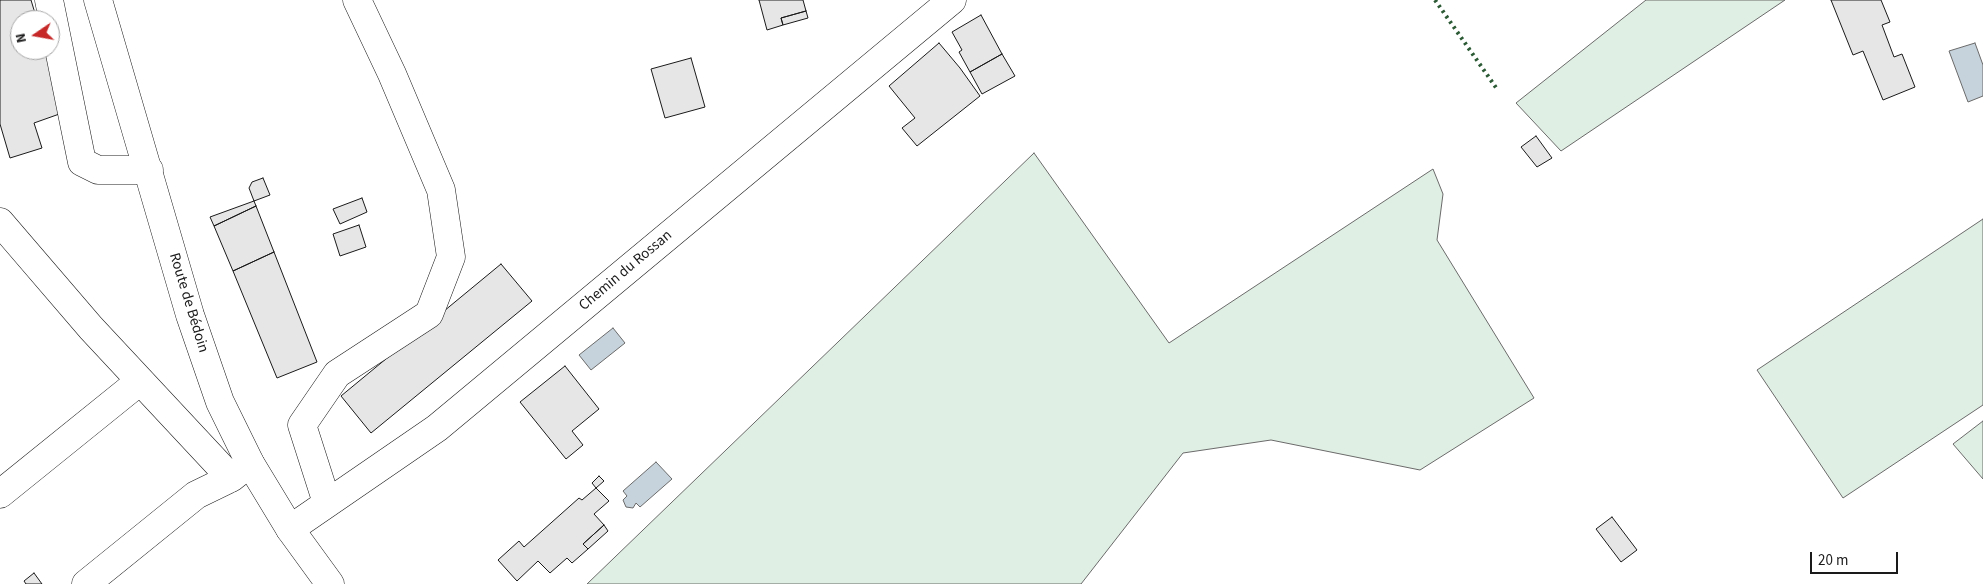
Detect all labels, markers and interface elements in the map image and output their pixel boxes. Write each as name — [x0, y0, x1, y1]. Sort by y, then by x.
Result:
north arrow — [10, 10, 60, 60]
text: N — [11, 31, 32, 45]
street label: Chemin du Rossan — [576, 227, 676, 315]
street label: Route de Bédoin — [164, 251, 212, 355]
scale bar — [1813, 542, 1900, 574]
text: 20 m — [1818, 550, 1848, 571]

